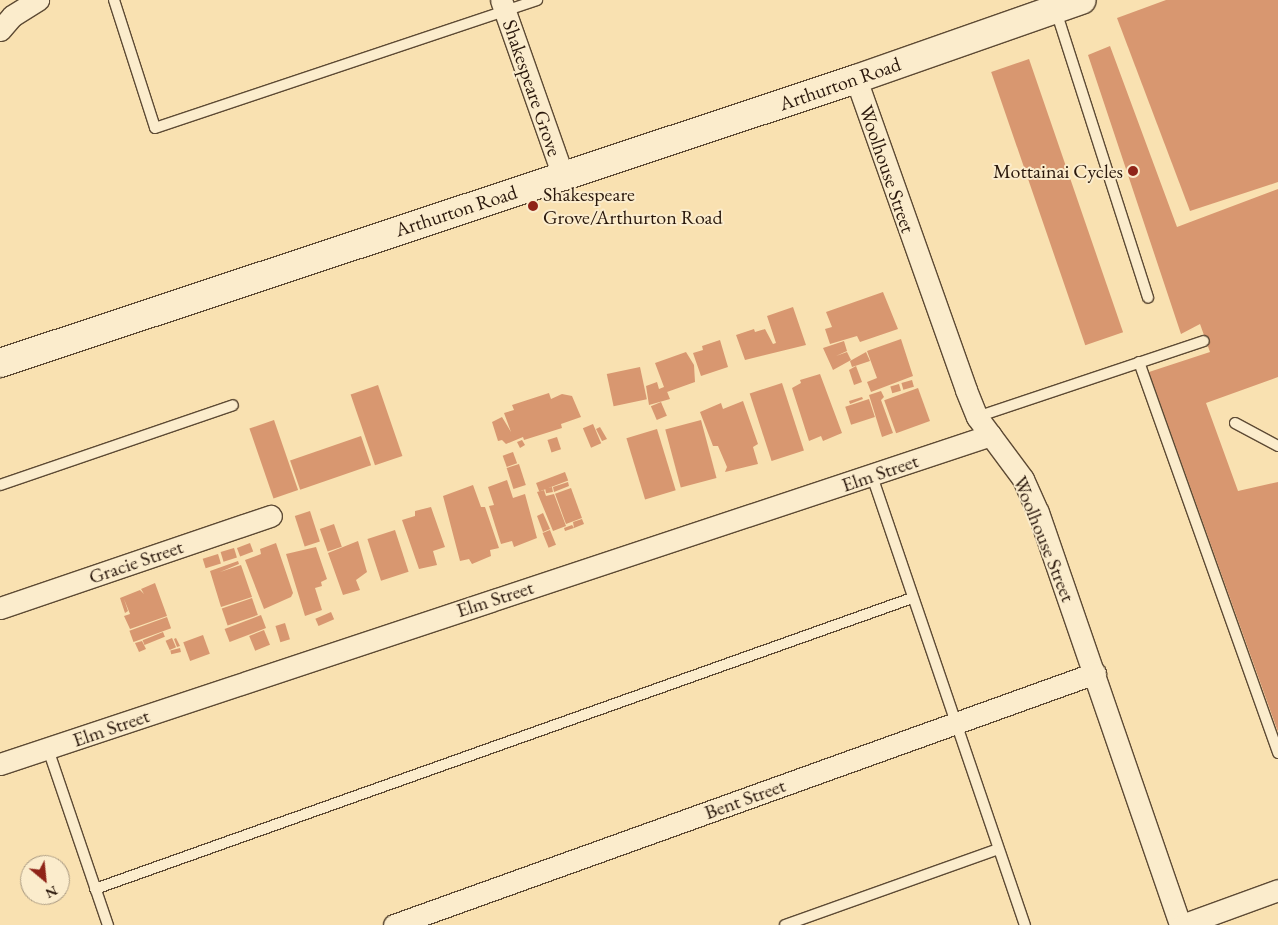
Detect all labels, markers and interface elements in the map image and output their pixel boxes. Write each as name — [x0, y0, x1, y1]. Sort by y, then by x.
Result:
street label: Shakespeare Grove — [497, 17, 567, 159]
street label: Arthurton Road — [776, 52, 904, 116]
street label: Woolhouse Street — [854, 102, 920, 236]
place label: Mottainai Cycles — [993, 159, 1123, 183]
marker: Mottainai Cycles — [1127, 165, 1139, 177]
street label: Arthurton Road — [392, 180, 520, 242]
place label: Shakespeare Grove/Arthurton Road — [543, 183, 723, 230]
marker: Shakespeare Grove/Arthurton Road — [527, 200, 539, 212]
street label: Elm Street — [838, 449, 922, 497]
street label: Woolhouse Street — [1008, 473, 1080, 605]
street label: Gracie Street — [86, 535, 186, 589]
street label: Elm Street — [453, 575, 537, 623]
street label: Elm Street — [69, 704, 153, 752]
street label: Bent Street — [701, 773, 789, 825]
north arrow — [20, 855, 70, 905]
text: N — [42, 882, 61, 903]

